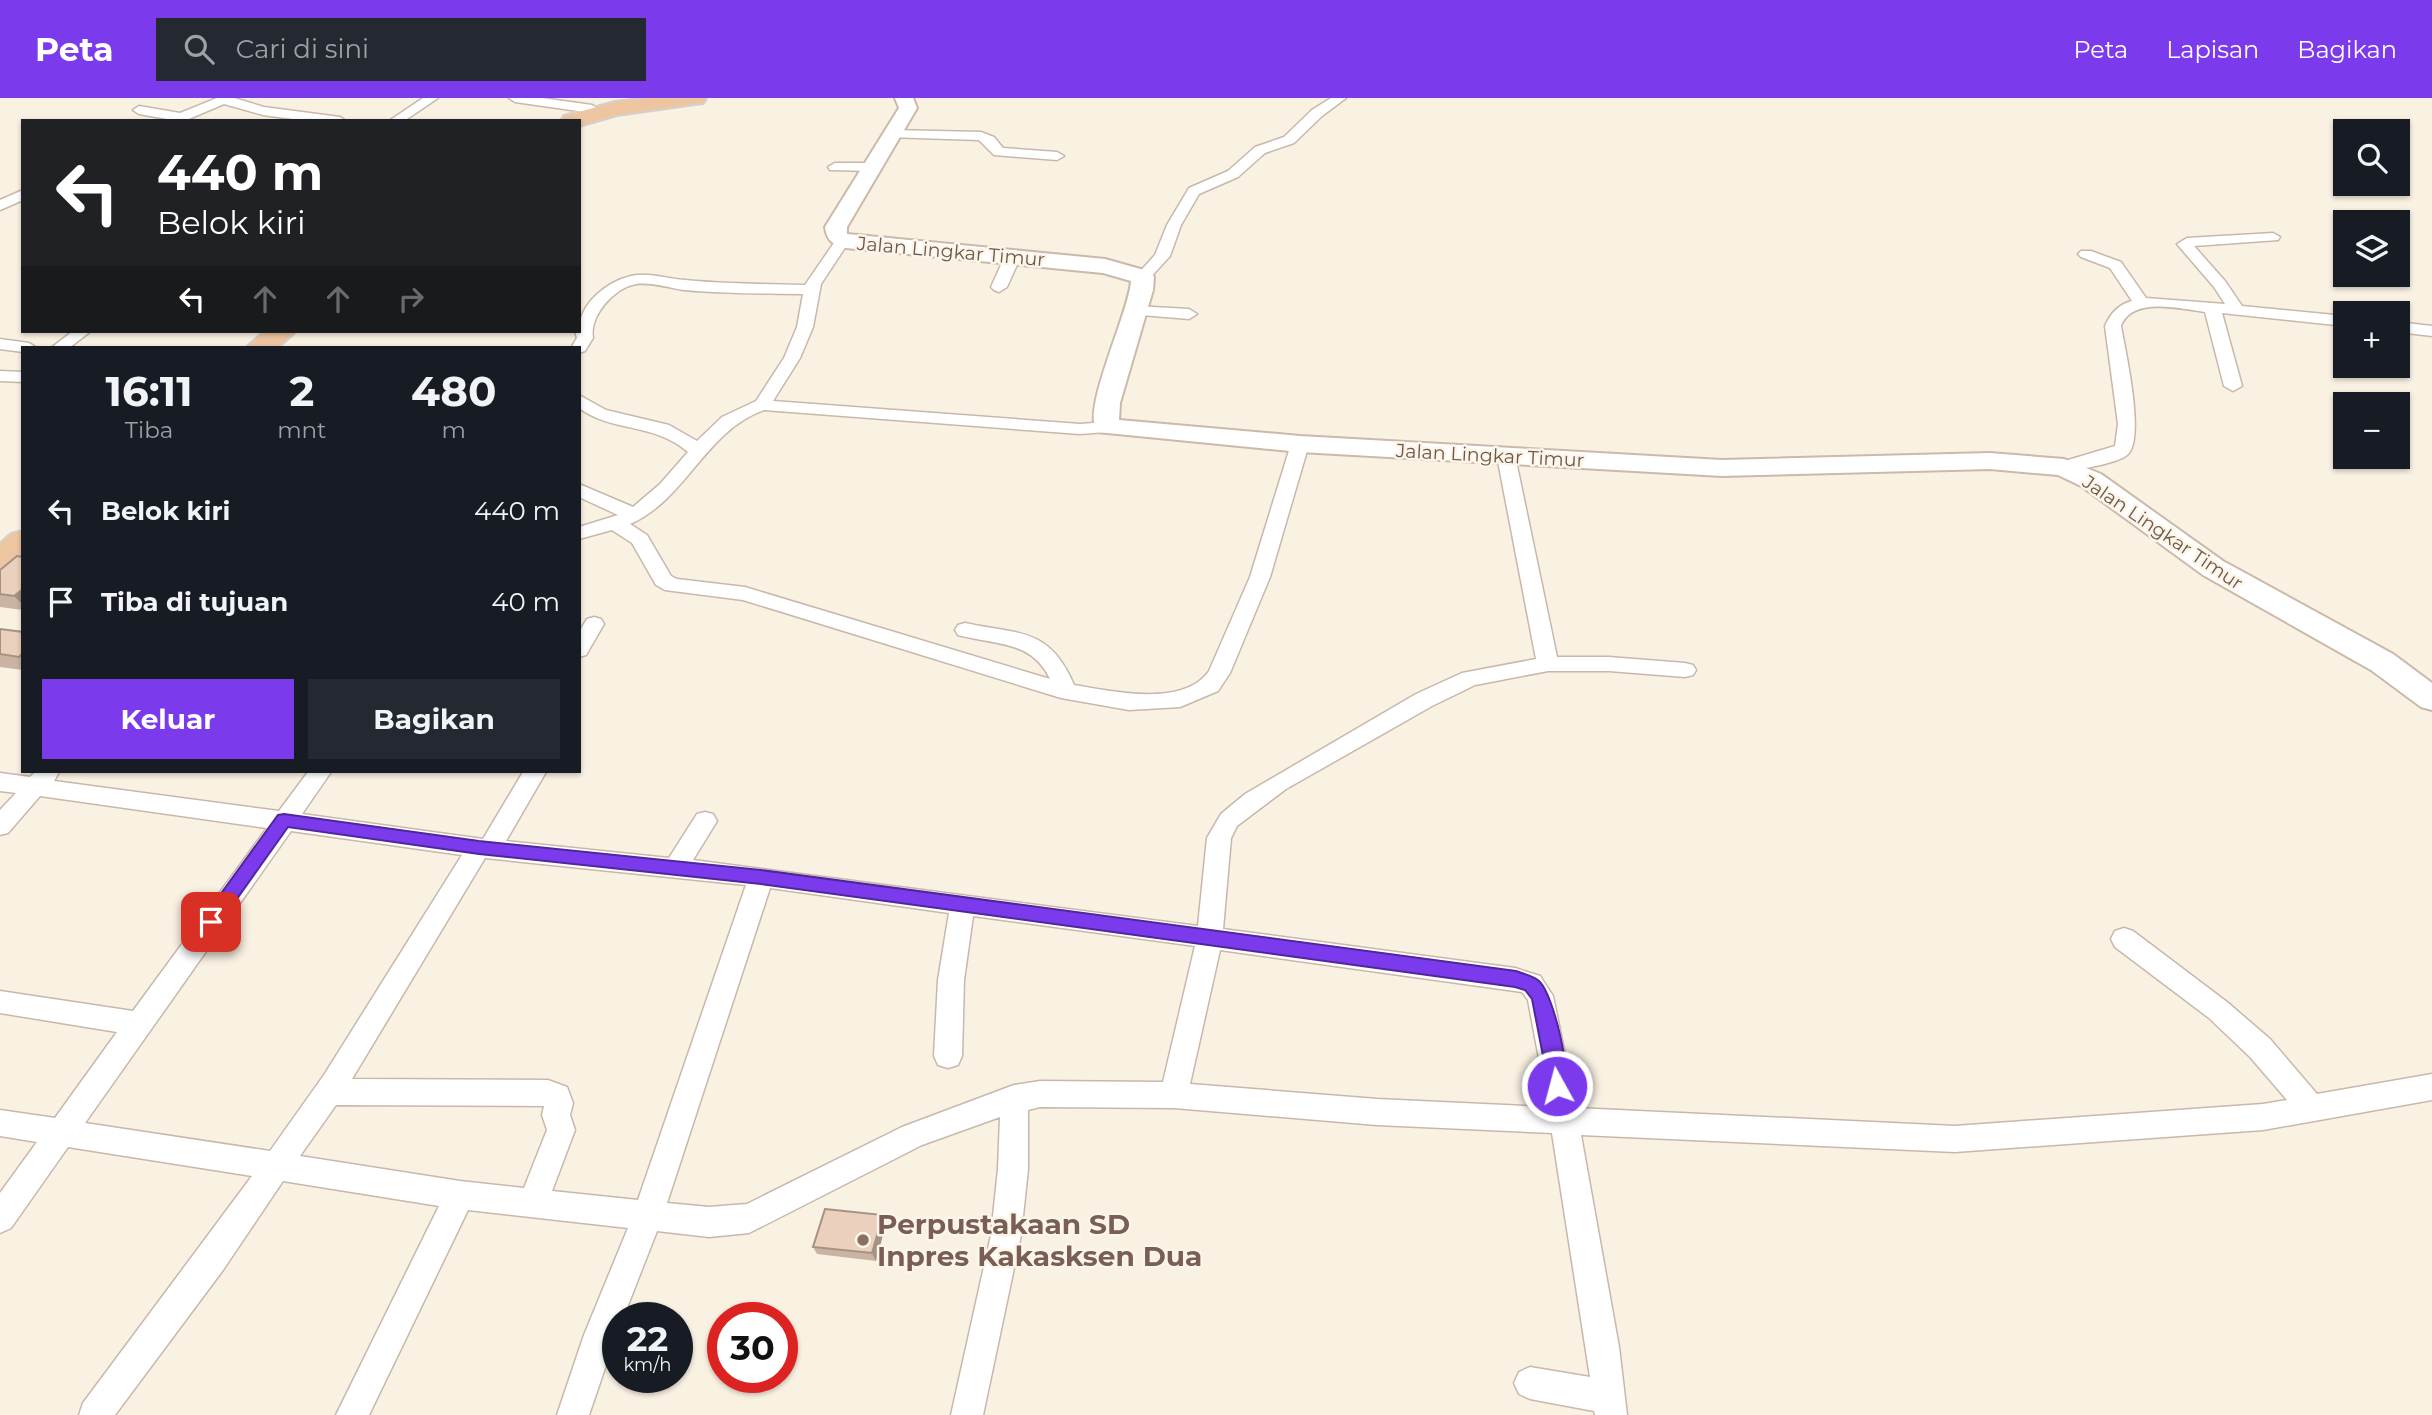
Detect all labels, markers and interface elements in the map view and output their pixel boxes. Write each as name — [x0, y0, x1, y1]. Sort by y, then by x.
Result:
search box — [156, 18, 646, 81]
text: Peta — [35, 29, 114, 69]
icon: search — [180, 30, 218, 68]
text: Cari di sini — [236, 33, 369, 65]
text: Peta — [2073, 35, 2128, 64]
text: Lapisan — [2166, 35, 2259, 64]
text: Bagikan — [2297, 35, 2397, 64]
map controls — [2333, 119, 2410, 469]
button: search — [2333, 119, 2410, 196]
text: 440 m — [157, 143, 323, 202]
icon: left — [42, 147, 133, 238]
text: Belok kiri — [157, 203, 306, 242]
button: layers — [2333, 210, 2410, 287]
street label: Jalan Lingkar Timur — [855, 232, 1046, 271]
icon: left — [173, 280, 211, 318]
icon: ahead — [246, 280, 284, 318]
icon: ahead — [319, 280, 357, 318]
icon: right — [392, 280, 430, 318]
button: + — [2333, 301, 2410, 378]
text: 16:11 — [105, 365, 193, 417]
text: 2 — [289, 365, 314, 417]
text: 480 — [411, 365, 497, 417]
button: − — [2333, 392, 2410, 469]
text: Tiba — [125, 416, 173, 444]
text: mnt — [277, 416, 326, 444]
text: m — [442, 416, 466, 444]
street label: Jalan Lingkar Timur — [1394, 439, 1585, 472]
street label: Jalan Lingkar Timur — [2077, 470, 2247, 595]
icon: left — [42, 492, 80, 530]
text: Belok kiri — [101, 495, 230, 527]
text: 440 m — [474, 495, 560, 527]
icon: arrive — [42, 583, 80, 621]
text: Tiba di tujuan — [101, 586, 288, 618]
text: 40 m — [491, 586, 560, 618]
button: Keluar — [42, 679, 294, 759]
button: Bagikan — [308, 679, 560, 759]
pin — [181, 892, 241, 952]
icon: arrive — [192, 903, 230, 941]
position arrow — [1520, 1049, 1594, 1123]
place label: Perpustakaan SD Inpres Kakasksen Dua — [877, 1207, 1202, 1273]
marker: Perpustakaan SD Inpres Kakasksen Dua — [855, 1232, 871, 1248]
speed limit sign: 30 — [707, 1302, 798, 1393]
text: 22 — [627, 1317, 668, 1360]
text: km/h — [623, 1354, 672, 1376]

